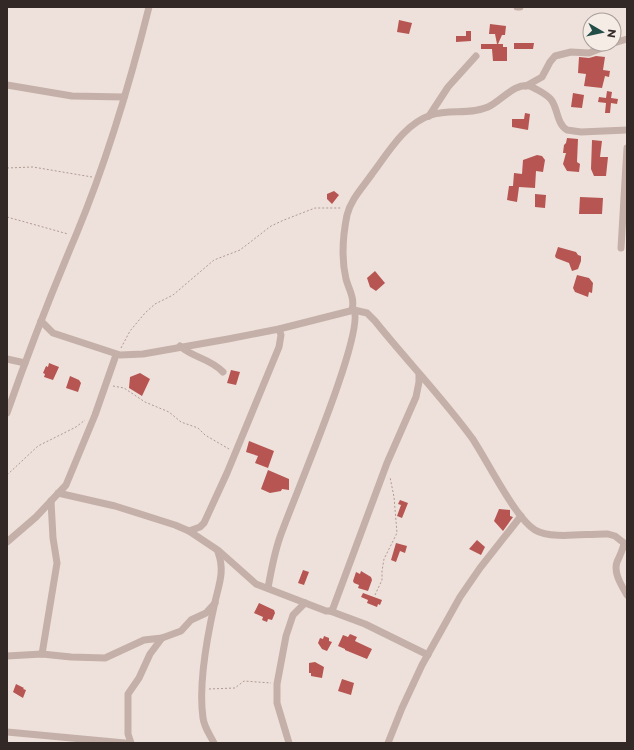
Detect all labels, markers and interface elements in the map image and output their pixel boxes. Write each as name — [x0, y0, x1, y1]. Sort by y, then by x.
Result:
north arrow — [582, 12, 622, 52]
text: N — [604, 28, 619, 39]

